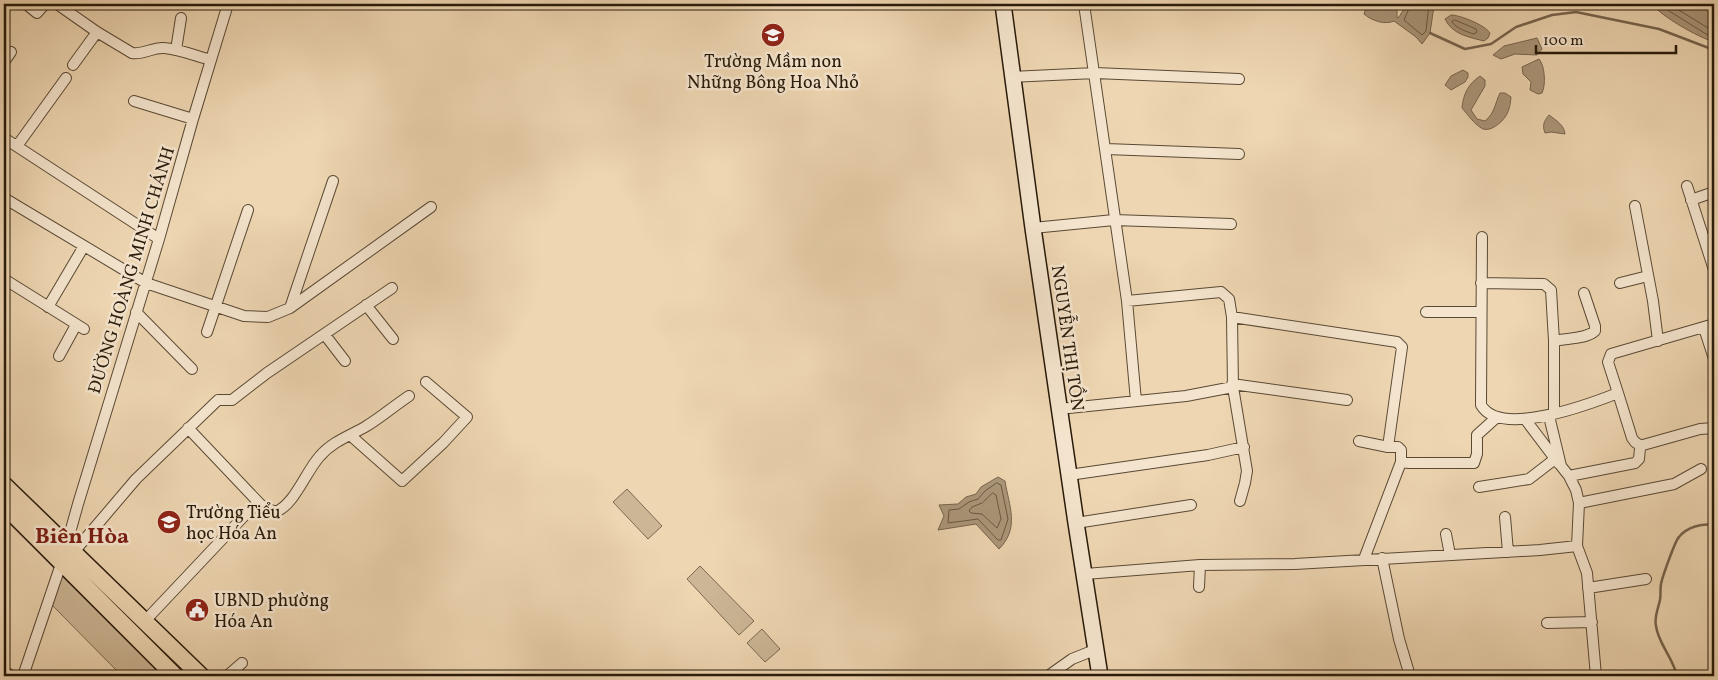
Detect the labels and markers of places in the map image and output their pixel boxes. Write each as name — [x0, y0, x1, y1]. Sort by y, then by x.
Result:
school or university icon: Trường Mầm non Những Bông Hoa Nhỏ — [760, 22, 786, 48]
place label: Trường Mầm non Những Bông Hoa Nhỏ — [687, 50, 859, 96]
place label: Trường Tiểu học Hóa An — [186, 501, 281, 547]
school or university icon: Trường Tiểu học Hóa An — [156, 509, 182, 535]
place label: UBND phường Hóa An — [214, 589, 329, 635]
public building icon: UBND phường Hóa An — [184, 597, 210, 623]

